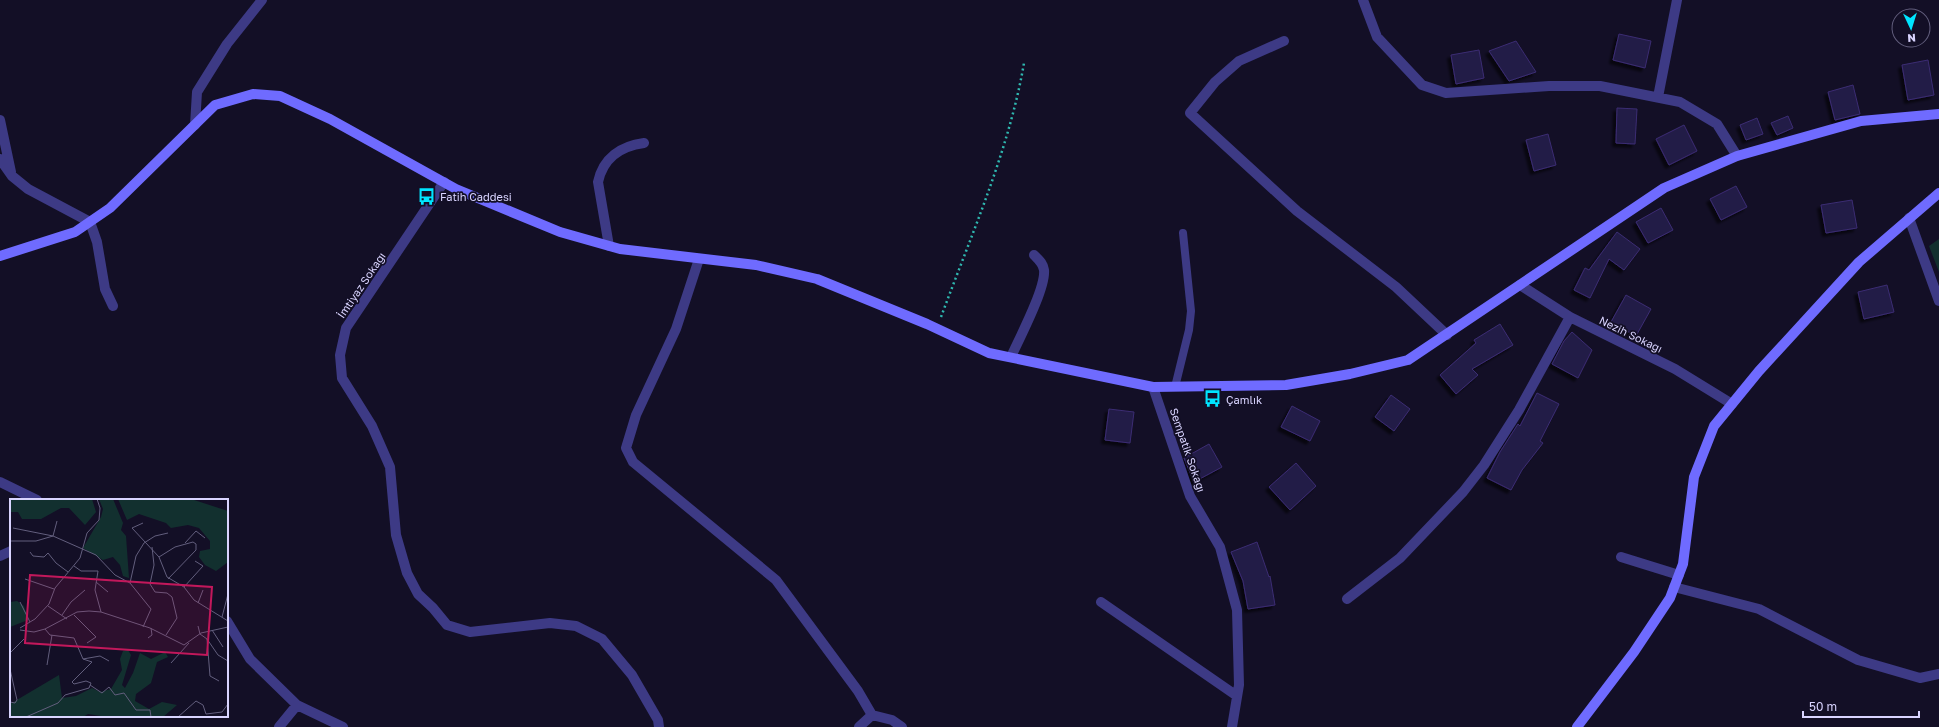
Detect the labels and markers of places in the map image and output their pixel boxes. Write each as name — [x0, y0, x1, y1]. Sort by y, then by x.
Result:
bus stop icon: Fatih Caddesi — [417, 186, 437, 206]
place label: Fatih Caddesi — [440, 190, 512, 203]
bus stop icon: Çamlık — [1203, 389, 1223, 409]
place label: Çamlık — [1226, 393, 1262, 406]

